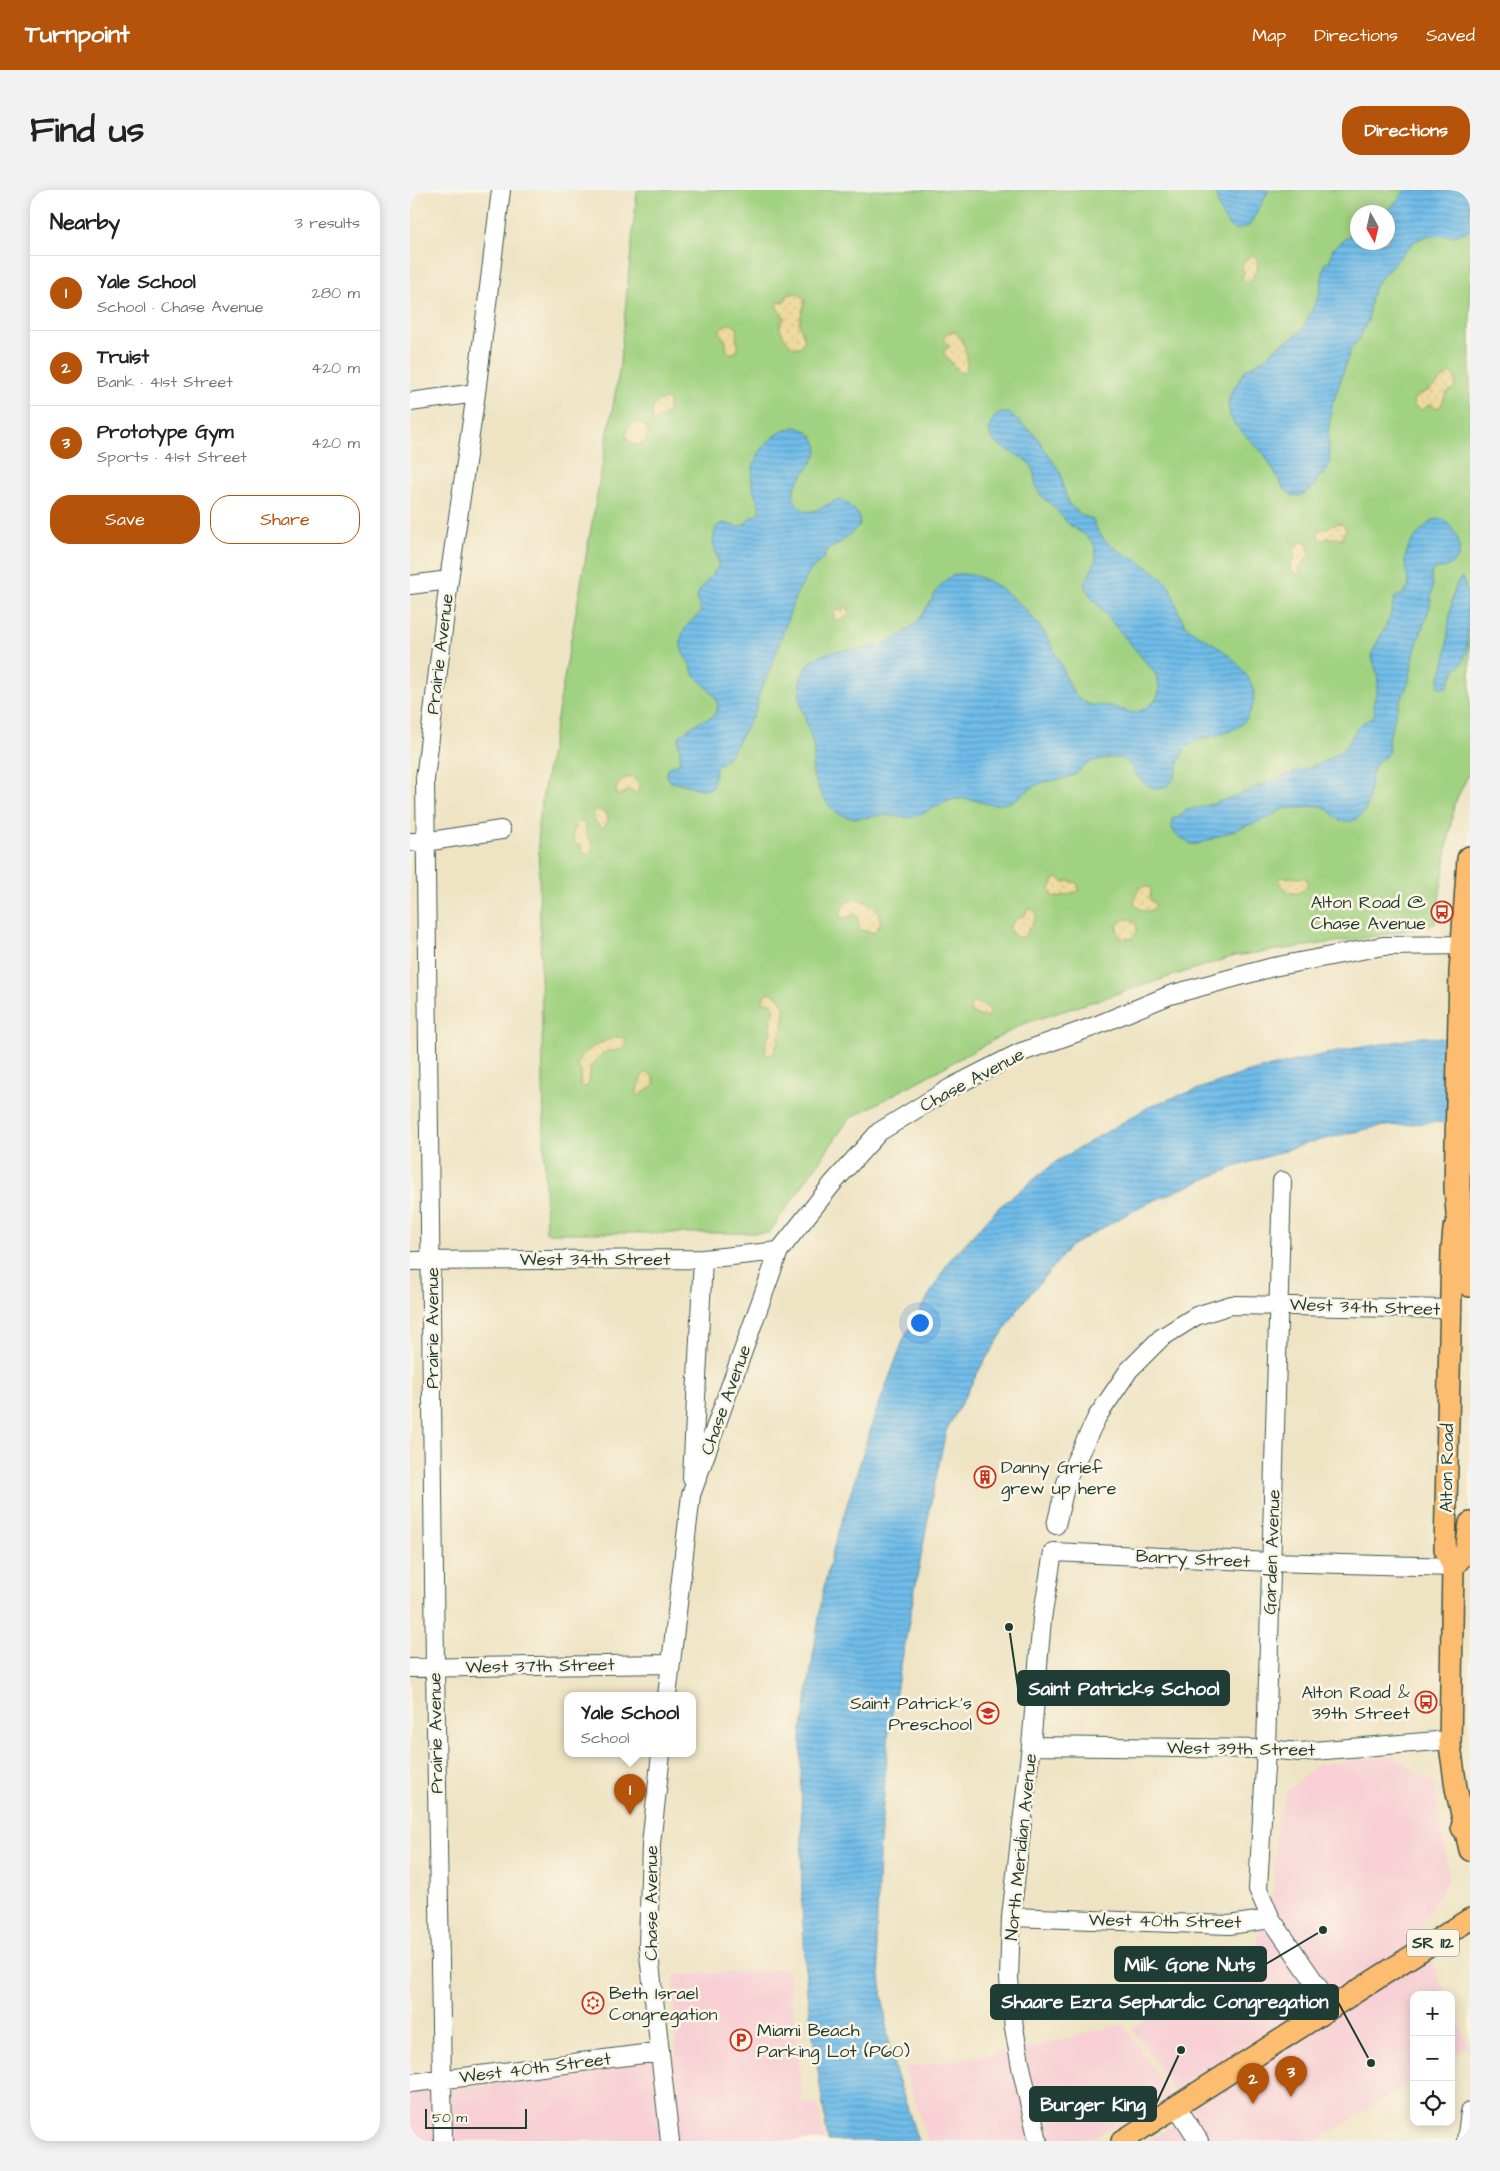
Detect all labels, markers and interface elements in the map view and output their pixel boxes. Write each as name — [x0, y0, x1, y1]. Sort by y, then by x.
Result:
text: Turnpoint — [25, 18, 130, 52]
text: Map — [1252, 23, 1286, 48]
text: Directions — [1314, 23, 1398, 48]
text: Saved — [1426, 23, 1475, 48]
text: Find us — [30, 106, 144, 155]
button: Directions — [1342, 106, 1470, 155]
north arrow — [1350, 205, 1395, 250]
text: Nearby — [50, 208, 120, 237]
text: 3 results — [295, 212, 360, 234]
text: Yale School — [97, 269, 196, 296]
text: 1 — [65, 282, 67, 304]
text: 280 m — [312, 282, 360, 304]
text: School · Chase Avenue — [97, 296, 263, 318]
text: Truist — [97, 344, 149, 371]
text: 2 — [61, 357, 71, 379]
text: 420 m — [311, 357, 360, 379]
text: Bank · 41st Street — [97, 371, 233, 393]
text: Prototype Gym — [97, 419, 234, 446]
text: 3 — [62, 432, 70, 454]
text: 420 m — [311, 432, 360, 454]
text: Sports · 41st Street — [97, 446, 247, 468]
button: Save — [50, 495, 200, 544]
button: Share — [210, 495, 360, 544]
street label: Prairie Avenue — [420, 592, 460, 716]
place label: Alton Road @ Chase Avenue — [1311, 890, 1426, 936]
bus stop icon: Alton Road @ Chase Avenue — [1430, 900, 1454, 924]
street label: Chase Avenue — [915, 1042, 1029, 1118]
street label: West 34th Street — [520, 1247, 671, 1272]
street label: Prairie Avenue — [420, 1267, 445, 1389]
street label: West 34th Street — [1289, 1292, 1441, 1322]
your location — [907, 1310, 933, 1336]
street label: Chase Avenue — [695, 1341, 758, 1458]
street label: Alton Road — [1434, 1423, 1460, 1513]
place label: Danny Grief grew up here — [1001, 1455, 1117, 1502]
building icon: Danny Grief grew up here — [973, 1465, 997, 1489]
street label: Garden Avenue — [1257, 1489, 1287, 1615]
street label: Barry Street — [1135, 1544, 1252, 1576]
street label: West 37th Street — [465, 1652, 616, 1680]
callout: Saint Patricks School — [1018, 1671, 1229, 1705]
street label: Prairie Avenue — [422, 1672, 450, 1794]
text: Saint Patricks School — [1027, 1676, 1220, 1703]
place label: Alton Road & 39th Street — [1301, 1680, 1411, 1726]
bus stop icon: Alton Road & 39th Street — [1414, 1690, 1438, 1714]
place label: Saint Patrick's Preschool — [850, 1691, 972, 1737]
popup — [564, 1692, 696, 1757]
text: Yale School — [581, 1700, 679, 1727]
school or university icon: Saint Patrick's Preschool — [976, 1701, 1000, 1725]
text: School — [581, 1727, 629, 1749]
street label: West 39th Street — [1167, 1735, 1316, 1763]
street label: North Meridian Avenue — [999, 1752, 1043, 1942]
pin: 1 — [614, 1774, 646, 1815]
street label: Chase Avenue — [639, 1845, 664, 1961]
street label: West 40th Street — [1088, 1907, 1242, 1935]
road number: SR 112 — [1407, 1930, 1459, 1956]
callout: Milk Gone Nuts — [1115, 1947, 1266, 1981]
text: Milk Gone Nuts — [1125, 1952, 1256, 1979]
place label: Beth Israel Congregation — [609, 1981, 717, 2028]
callout: Shaare Ezra Sephardic Congregation — [991, 1985, 1338, 2019]
text: Shaare Ezra Sephardic Congregation — [1000, 1989, 1329, 2017]
synagogue icon: Beth Israel Congregation — [581, 1991, 605, 2015]
map controls — [1410, 1991, 1455, 2126]
button: + — [1410, 1991, 1455, 2036]
place label: Miami Beach Parking Lot (P60) — [757, 2018, 910, 2065]
parking icon: Miami Beach Parking Lot (P60) — [729, 2028, 753, 2052]
button: − — [1410, 2036, 1455, 2081]
street label: West 40th Street — [458, 2046, 613, 2090]
pin: 3 — [1275, 2056, 1307, 2097]
pin: 2 — [1237, 2063, 1269, 2104]
button: locate — [1410, 2081, 1455, 2126]
callout: Burger King — [1030, 2087, 1156, 2121]
text: Burger King — [1040, 2092, 1146, 2120]
scale bar — [425, 2106, 528, 2129]
text: 50 m — [432, 2108, 467, 2128]

